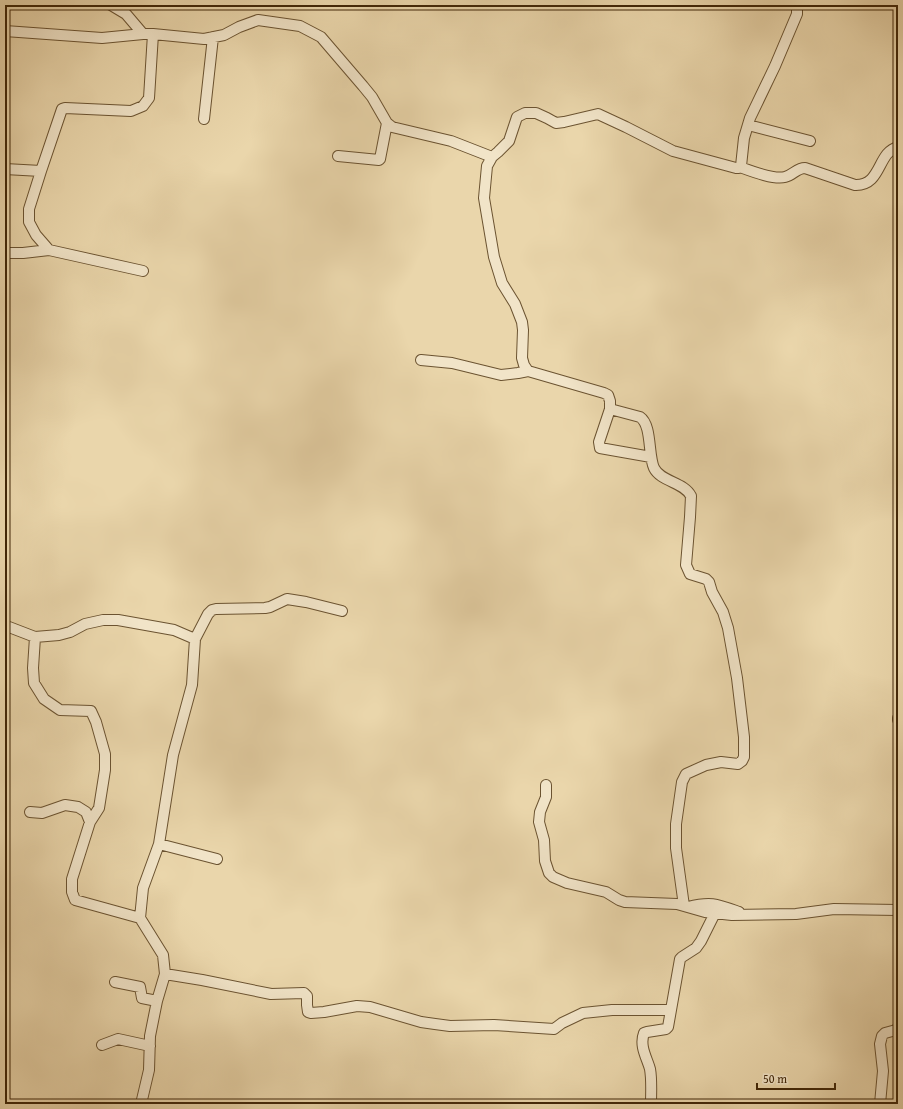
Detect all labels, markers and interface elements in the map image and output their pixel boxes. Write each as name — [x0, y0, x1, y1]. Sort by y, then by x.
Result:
scale bar — [757, 1065, 835, 1091]
text: 50 m — [763, 1070, 787, 1087]

